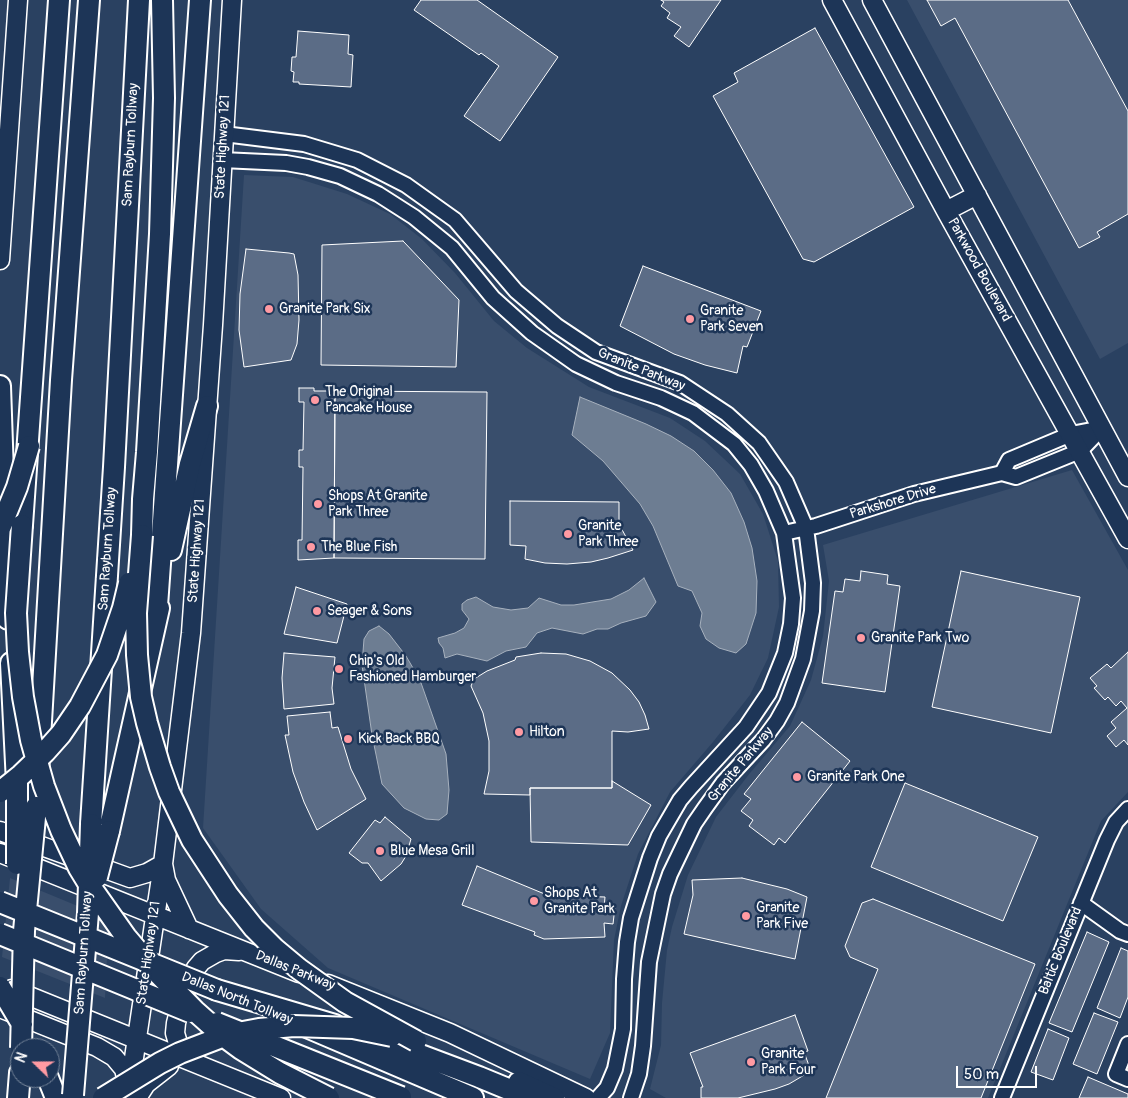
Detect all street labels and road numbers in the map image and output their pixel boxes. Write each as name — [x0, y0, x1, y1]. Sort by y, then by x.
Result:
street label: Sam Rayburn Tollway — [119, 83, 143, 207]
street label: State Highway 121 — [212, 94, 234, 200]
street label: Parkwood Boulevard — [944, 215, 1014, 325]
street label: Granite Parkway — [595, 345, 687, 395]
street label: Parkshore Drive — [848, 481, 938, 523]
street label: Sam Rayburn Tollway — [95, 487, 121, 611]
street label: State Highway 121 — [185, 498, 209, 604]
street label: Granite Parkway — [705, 724, 777, 806]
street label: Sam Rayburn Tollway — [71, 891, 97, 1015]
street label: State Highway 121 — [133, 900, 165, 1006]
street label: Baltic Boulevard — [1036, 905, 1086, 997]
street label: Dallas Parkway — [253, 947, 337, 995]
street label: Dallas North Tollway — [179, 969, 295, 1029]

